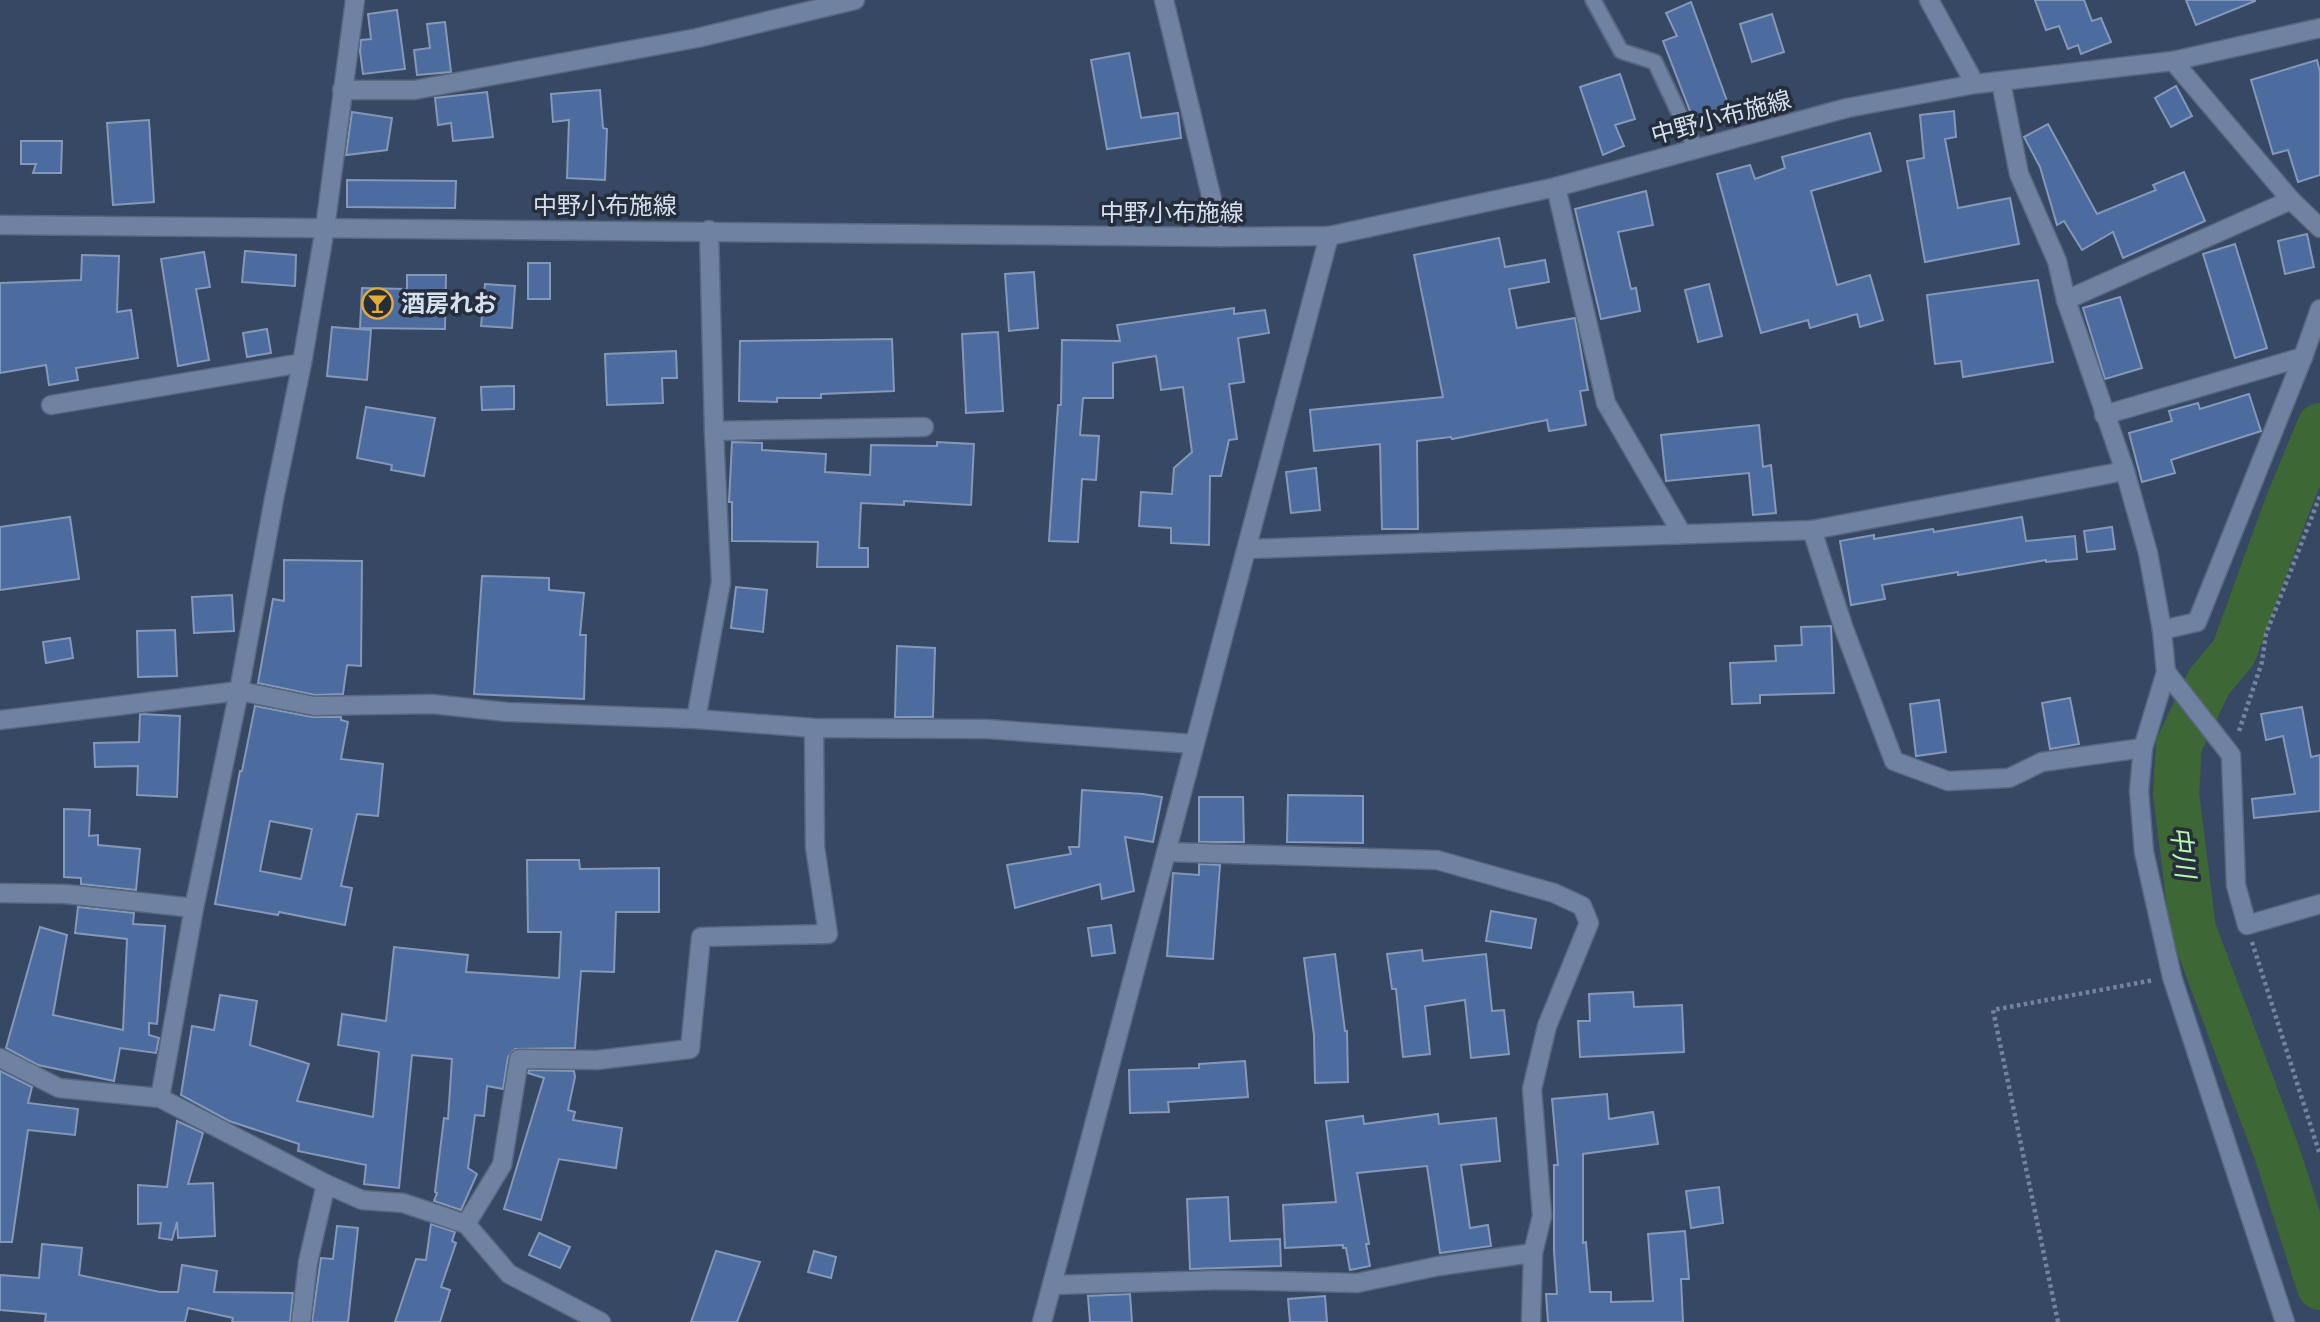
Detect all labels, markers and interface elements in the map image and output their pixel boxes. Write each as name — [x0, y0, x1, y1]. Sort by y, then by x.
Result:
street label: 中野小布施線 — [1648, 84, 1794, 150]
street label: 中野小布施線 — [533, 191, 677, 220]
street label: 中野小布施線 — [1100, 198, 1244, 227]
bar icon: 酒房れお — [361, 286, 395, 320]
place label: 酒房れお — [401, 289, 497, 318]
water label: 中川 — [2164, 824, 2202, 883]

